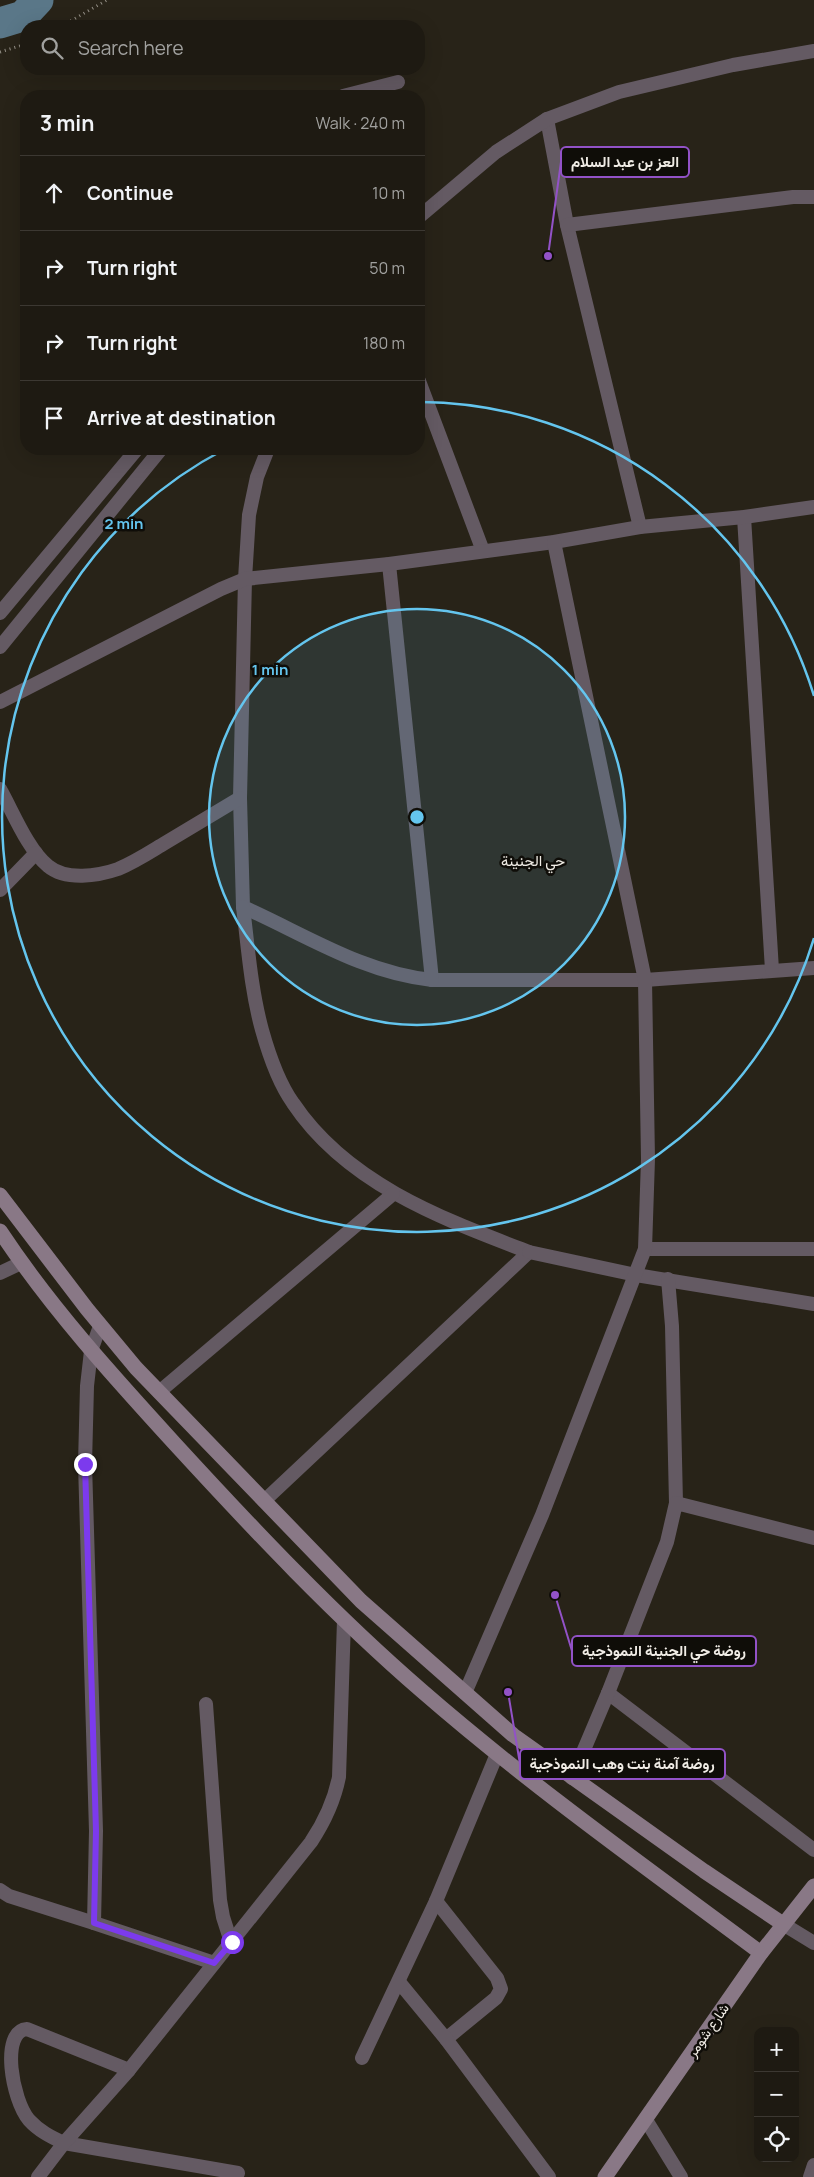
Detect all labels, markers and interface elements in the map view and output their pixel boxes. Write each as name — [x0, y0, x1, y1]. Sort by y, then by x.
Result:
search box — [20, 20, 425, 75]
icon: search — [38, 34, 66, 62]
text: Search here — [78, 35, 184, 61]
text: 3 min — [40, 109, 94, 137]
text: Walk · 240 m — [315, 112, 405, 134]
callout: العز بن عبد السلام — [561, 147, 689, 177]
text: العز بن عبد السلام — [571, 151, 679, 172]
icon: ahead — [40, 179, 68, 207]
text: Continue — [87, 180, 173, 206]
text: 10 m — [372, 182, 405, 204]
icon: right — [40, 254, 68, 282]
text: Turn right — [87, 255, 177, 281]
text: 50 m — [369, 257, 405, 279]
icon: right — [40, 329, 68, 357]
text: Turn right — [87, 330, 177, 356]
text: 180 m — [363, 332, 405, 354]
icon: arrive — [40, 404, 68, 432]
text: Arrive at destination — [87, 405, 276, 431]
text: 2 min — [104, 513, 144, 534]
text: 1 min — [252, 659, 288, 680]
centre of rings — [408, 808, 426, 826]
district label: حي الجنينة — [501, 850, 565, 874]
route end — [74, 1453, 97, 1476]
callout: روضة حي الجنينة النموذجية — [572, 1636, 756, 1666]
text: روضة حي الجنينة النموذجية — [582, 1640, 746, 1664]
callout: روضة آمنة بنت وهب النموذجية — [520, 1749, 725, 1779]
text: روضة آمنة بنت وهب النموذجية — [529, 1753, 715, 1774]
route start — [221, 1931, 244, 1954]
street label: شارع شومر — [682, 1999, 735, 2062]
map controls — [754, 2027, 799, 2162]
button: + — [754, 2027, 799, 2072]
button: − — [754, 2072, 799, 2117]
button: locate — [754, 2117, 799, 2162]

